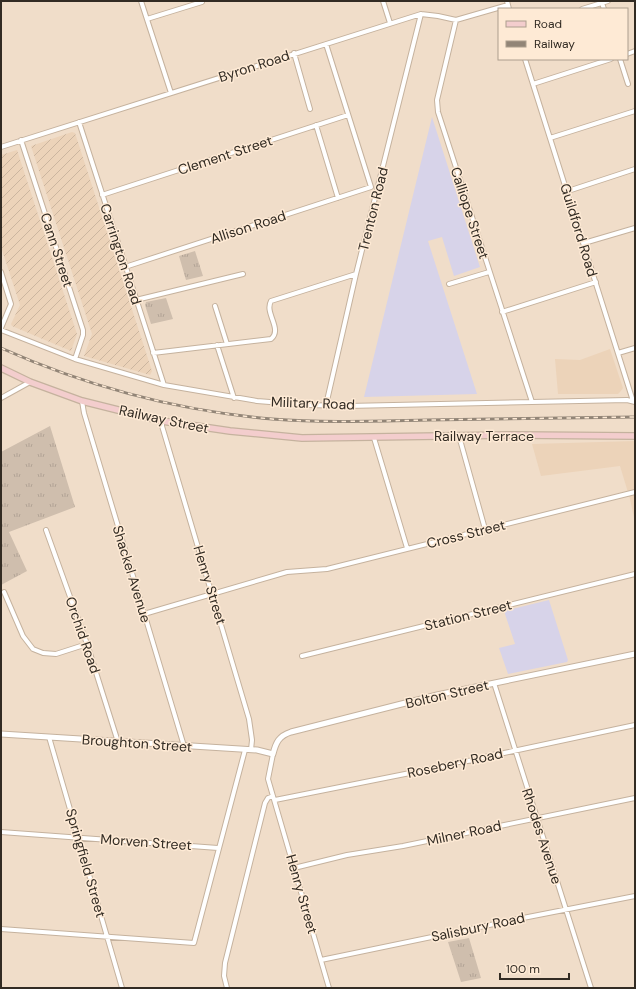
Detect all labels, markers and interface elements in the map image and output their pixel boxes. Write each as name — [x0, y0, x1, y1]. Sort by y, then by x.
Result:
legend — [498, 8, 628, 60]
text: Road — [534, 16, 562, 32]
text: Railway — [534, 36, 575, 52]
street label: Byron Road — [216, 46, 292, 86]
street label: Clement Street — [175, 131, 275, 179]
street label: Trenton Road — [354, 165, 392, 253]
street label: Calliope Street — [447, 165, 493, 261]
street label: Guildford Road — [556, 181, 602, 279]
street label: Carrington Road — [96, 201, 146, 307]
street label: Allison Road — [208, 206, 288, 248]
street label: Cann Street — [37, 211, 77, 289]
street label: Military Road — [271, 393, 355, 413]
street label: Railway Street — [118, 401, 210, 437]
street label: Railway Terrace — [434, 427, 534, 445]
street label: Cross Street — [425, 516, 507, 552]
street label: Shackel Avenue — [109, 523, 155, 625]
street label: Henry Street — [189, 543, 231, 627]
street label: Orchid Road — [61, 594, 105, 676]
street label: Station Street — [422, 595, 514, 635]
street label: Bolton Street — [404, 676, 490, 712]
street label: Broughton Street — [81, 730, 193, 756]
street label: Rosebery Road — [406, 744, 504, 782]
street label: Rhodes Avenue — [518, 786, 566, 886]
street label: Springfield Street — [62, 806, 110, 920]
street label: Milner Road — [425, 816, 503, 850]
street label: Morven Street — [100, 830, 192, 854]
street label: Henry Street — [282, 852, 322, 936]
street label: Salisbury Road — [430, 908, 526, 946]
scale bar — [500, 955, 569, 981]
text: 100 m — [506, 961, 540, 977]

